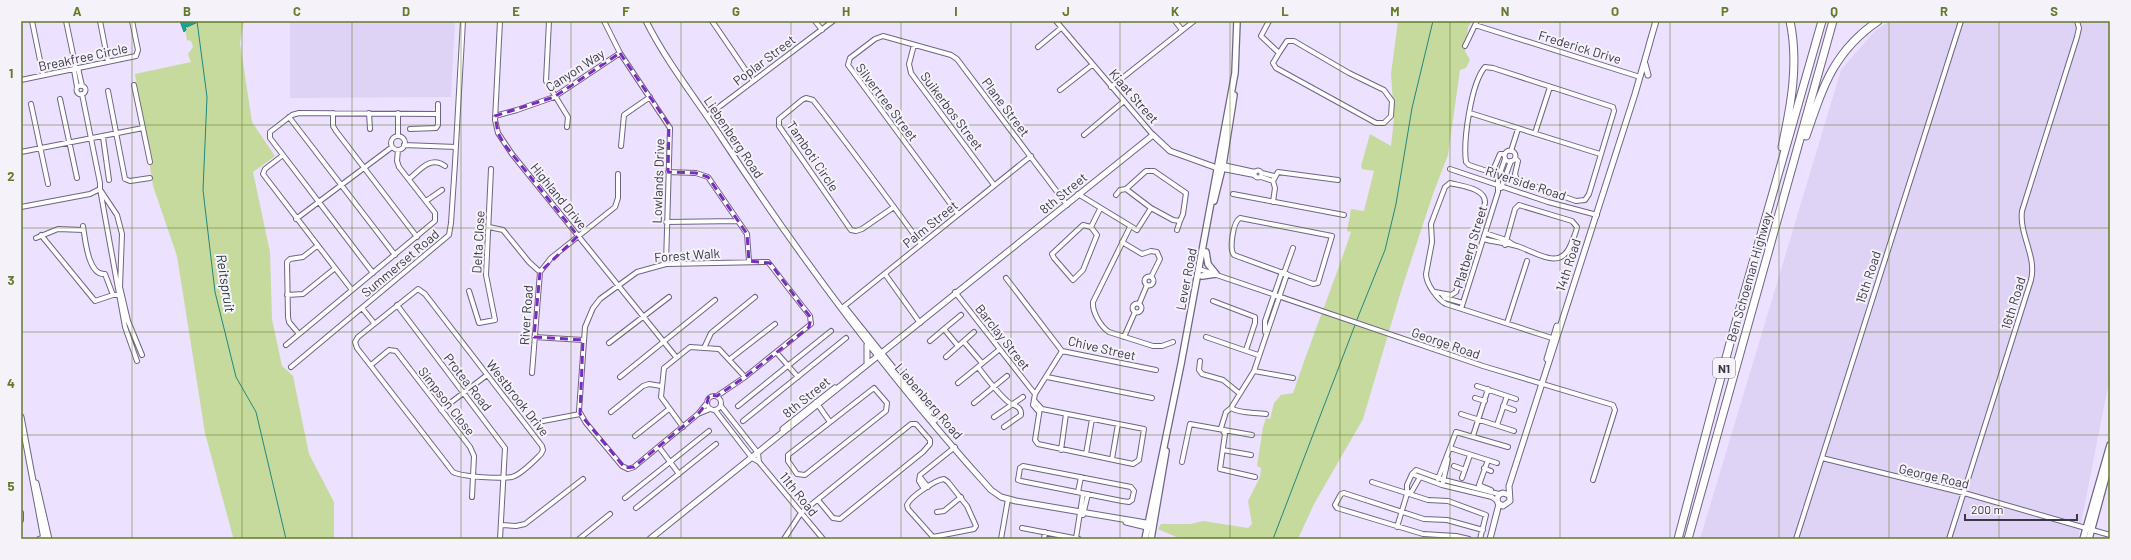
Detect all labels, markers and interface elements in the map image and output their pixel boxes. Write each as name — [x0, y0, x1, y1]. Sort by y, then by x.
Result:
text: A — [73, 3, 82, 19]
text: B — [183, 3, 191, 19]
text: C — [293, 3, 301, 19]
text: D — [402, 3, 410, 19]
text: E — [512, 3, 520, 19]
text: F — [622, 3, 630, 19]
text: G — [732, 3, 740, 19]
text: H — [842, 3, 850, 19]
text: I — [954, 3, 958, 19]
text: J — [1062, 3, 1070, 19]
text: K — [1171, 3, 1179, 19]
text: L — [1281, 3, 1289, 19]
text: M — [1390, 3, 1400, 19]
text: N — [1501, 3, 1509, 19]
text: O — [1611, 3, 1619, 19]
text: P — [1721, 3, 1729, 19]
text: Q — [1830, 3, 1838, 19]
text: R — [1940, 3, 1948, 19]
text: S — [2050, 3, 2058, 19]
street label: Frederick Drive — [1537, 27, 1623, 67]
street label: Poplar Street — [730, 31, 798, 89]
street label: Breakfree Circle — [37, 40, 129, 74]
street label: Canyon Way — [542, 45, 608, 95]
street label: Silvertree Street — [853, 60, 921, 144]
text: 1 — [9, 65, 13, 81]
street label: Kiaat Street — [1106, 65, 1162, 127]
street label: Suikerbos Street — [917, 69, 987, 153]
street label: Plane Street — [979, 75, 1033, 139]
street label: Liebenberg Road — [701, 93, 767, 181]
street label: Tamboti Circle — [783, 118, 843, 194]
street label: Lowlands Drive — [649, 138, 667, 224]
street label: Highland Drive — [527, 159, 591, 233]
street label: Riverside Road — [1484, 162, 1568, 204]
text: 2 — [7, 168, 15, 184]
street label: 8th Street — [1036, 169, 1090, 217]
street label: Palm Street — [899, 197, 961, 251]
street label: Platberg Street — [1450, 204, 1490, 290]
street label: Delta Close — [468, 210, 488, 274]
street label: Ben Schoeman Highway — [1723, 210, 1775, 344]
street label: Summerset Road — [358, 226, 442, 300]
street label: 14th Road — [1552, 236, 1584, 294]
street label: Forest Walk — [654, 245, 721, 265]
street label: Lever Road — [1172, 246, 1200, 312]
street label: 15th Road — [1852, 249, 1884, 305]
water label: Reitspruit — [213, 253, 239, 313]
text: 3 — [7, 272, 15, 288]
street label: 16th Road — [1997, 275, 2029, 331]
street label: River Road — [516, 284, 536, 346]
street label: Barclay Street — [972, 301, 1034, 373]
street label: George Road — [1409, 324, 1483, 362]
street label: Chive Street — [1066, 332, 1138, 364]
street label: Protea Road — [441, 350, 495, 414]
street label: Westbrook Drive — [483, 357, 553, 439]
road number: N1 — [1713, 358, 1735, 378]
street label: Liebenberg Road — [892, 360, 966, 442]
street label: Simpson Close — [415, 363, 479, 439]
street label: 8th Street — [779, 373, 833, 421]
text: 4 — [7, 375, 15, 391]
street label: George Road — [1897, 460, 1971, 492]
street label: 11th Road — [776, 469, 822, 519]
text: 5 — [7, 478, 15, 494]
scale bar — [1965, 496, 2077, 522]
text: 200 m — [1971, 502, 2003, 516]

